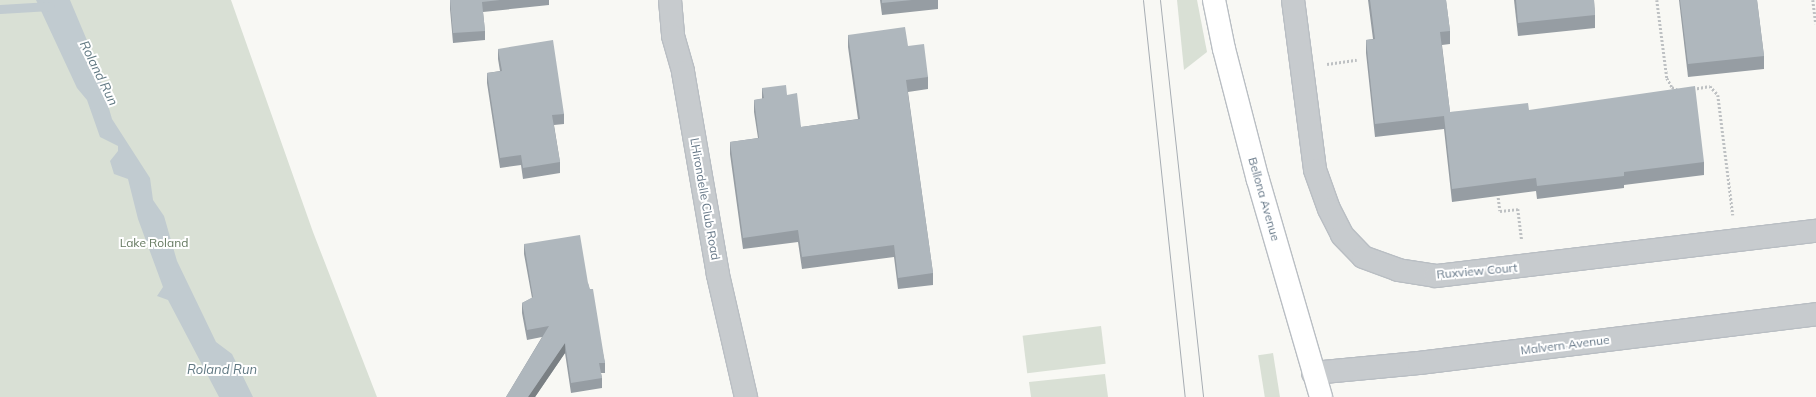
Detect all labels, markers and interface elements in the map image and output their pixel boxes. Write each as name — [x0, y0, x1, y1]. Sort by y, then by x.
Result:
water label: Roland Run — [77, 38, 121, 108]
street label: LHirondelle Club Road — [687, 137, 723, 261]
street label: Bellona Avenue — [1245, 155, 1283, 243]
park label: Lake Roland — [120, 236, 188, 250]
street label: Ruxview Court — [1436, 260, 1518, 282]
street label: Malvern Avenue — [1520, 332, 1610, 358]
water label: Roland Run — [187, 361, 257, 377]

